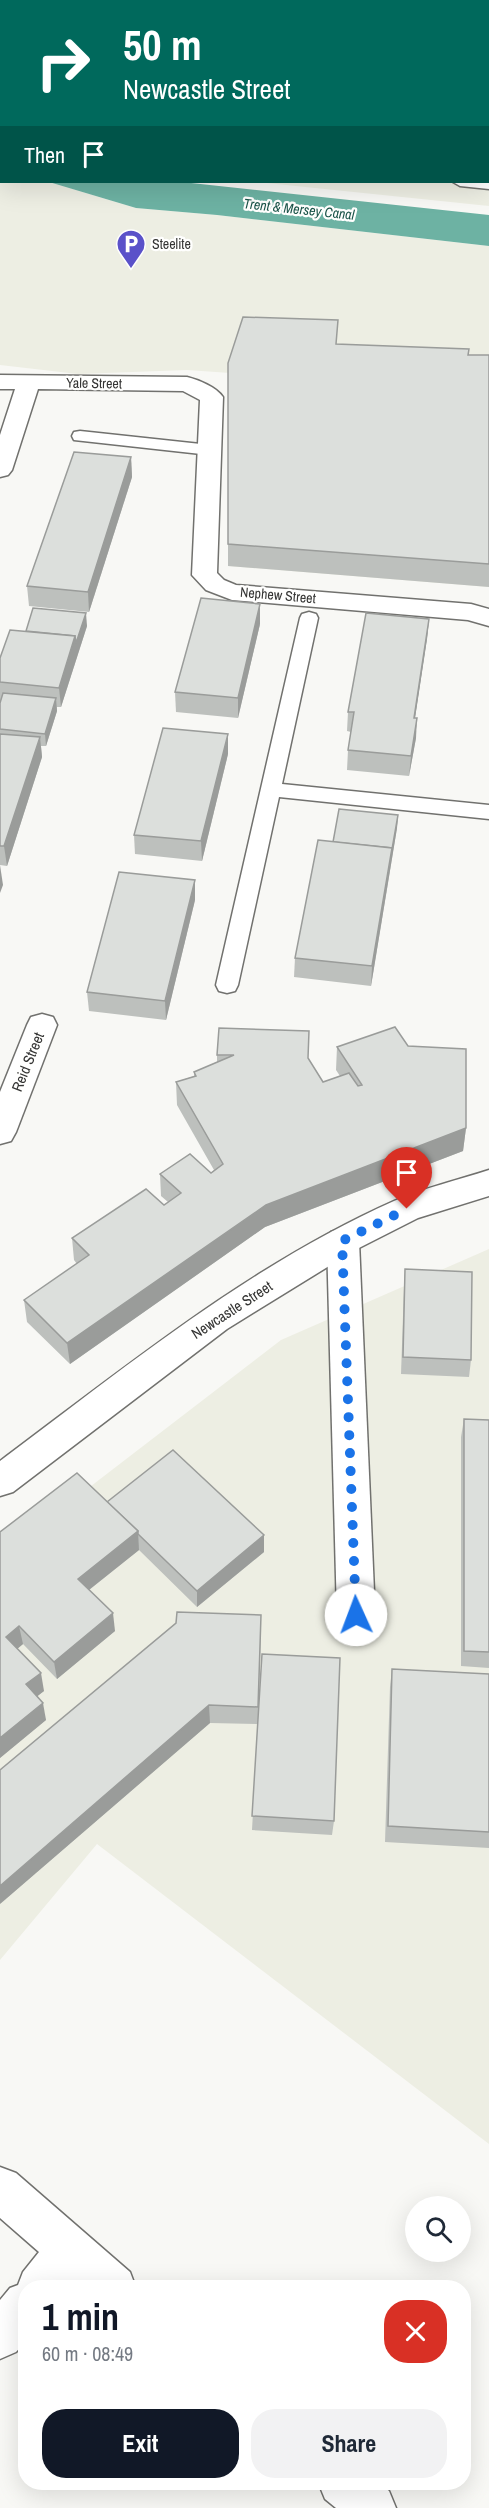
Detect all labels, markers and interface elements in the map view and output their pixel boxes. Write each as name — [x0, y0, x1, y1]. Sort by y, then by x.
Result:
text: 50 m — [123, 17, 202, 73]
icon: right — [24, 24, 102, 102]
text: Newcastle Street — [123, 71, 290, 107]
icon: arrive — [77, 138, 110, 171]
text: Then — [24, 140, 65, 170]
water label: Trent & Mersey Canal — [243, 194, 356, 224]
parking icon: Steelite — [115, 228, 147, 270]
place label: Steelite — [152, 235, 191, 253]
street label: Yale Street — [66, 374, 122, 392]
street label: Nephew Street — [239, 583, 317, 607]
street label: Reid Street — [6, 1029, 49, 1095]
pin — [381, 1147, 432, 1209]
icon: arrive — [390, 1156, 423, 1189]
street label: Newcastle Street — [187, 1275, 277, 1344]
position arrow — [324, 1583, 388, 1647]
map controls — [405, 2196, 471, 2262]
button: search — [405, 2196, 471, 2262]
text: 1 min — [42, 2293, 119, 2341]
button: close — [384, 2300, 447, 2363]
text: 60 m · 08:49 — [42, 2340, 133, 2367]
button: Exit — [42, 2409, 239, 2478]
button: Share — [251, 2409, 447, 2478]

